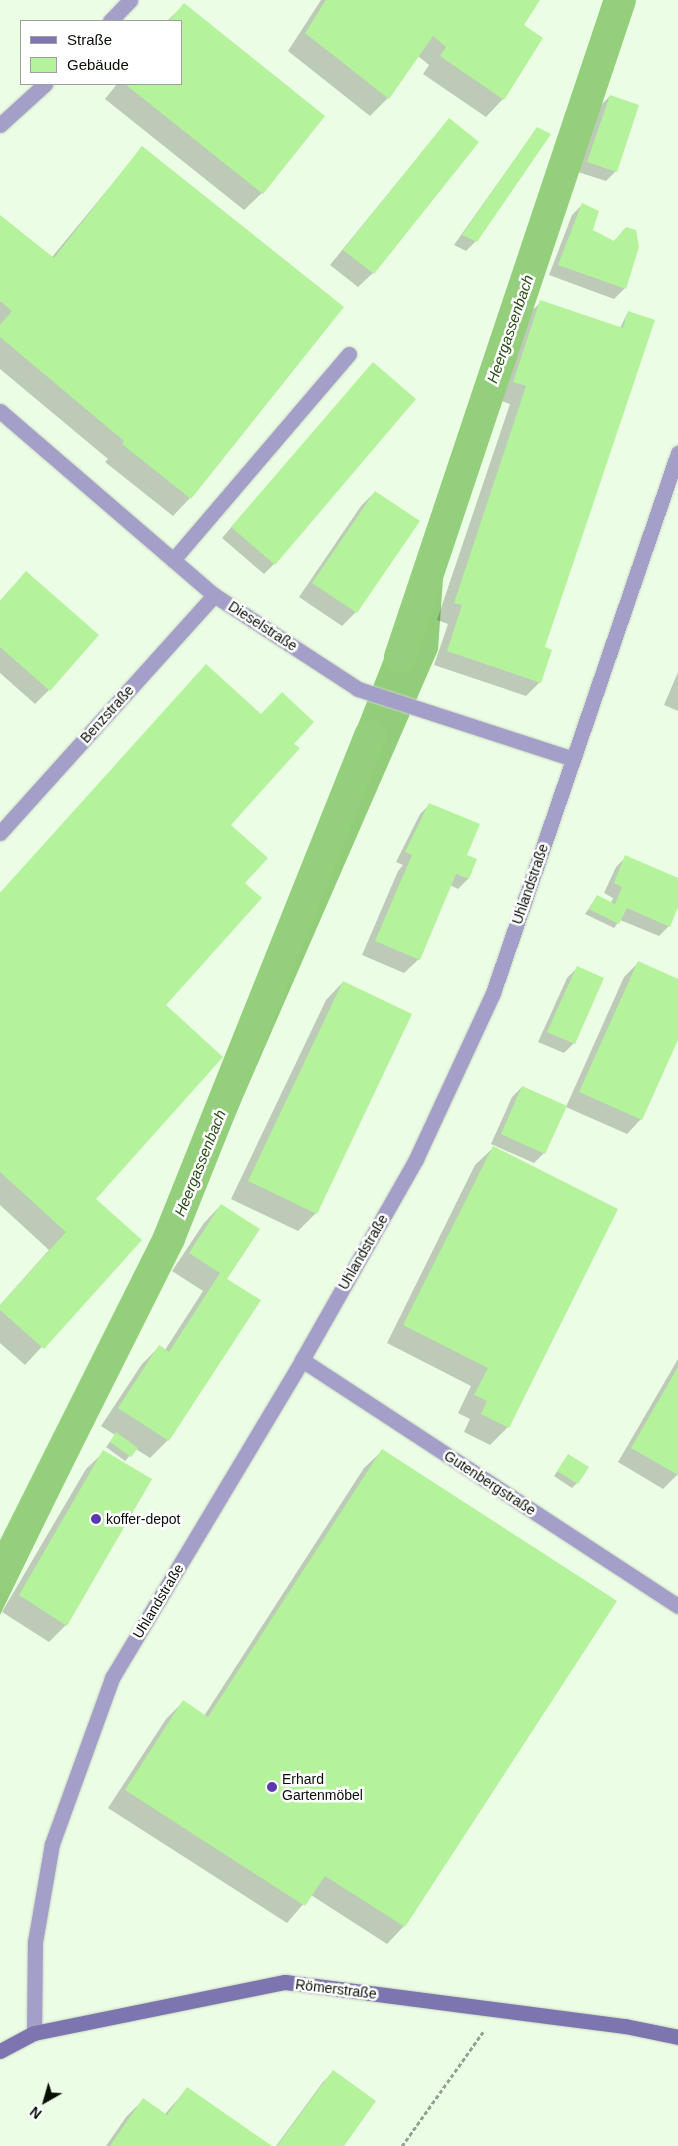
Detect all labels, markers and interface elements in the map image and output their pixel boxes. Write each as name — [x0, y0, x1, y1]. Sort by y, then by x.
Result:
legend — [20, 20, 182, 85]
text: Straße — [67, 31, 112, 48]
text: Gebäude — [67, 56, 129, 73]
water label: Heergassenbach — [483, 272, 537, 386]
street label: Dieselstraße — [225, 598, 301, 654]
street label: Benzstraße — [77, 682, 137, 746]
street label: Uhlandstraße — [508, 842, 552, 926]
water label: Heergassenbach — [170, 1107, 230, 1219]
street label: Uhlandstraße — [335, 1211, 391, 1293]
street label: Gutenbergstraße — [441, 1447, 539, 1519]
place label: koffer-depot — [106, 1511, 180, 1527]
marker: koffer-depot — [90, 1513, 102, 1525]
street label: Uhlandstraße — [129, 1561, 187, 1641]
place label: Erhard Gartenmöbel — [282, 1771, 363, 1804]
marker: Erhard Gartenmöbel — [266, 1781, 278, 1793]
street label: Römerstraße — [294, 1976, 378, 2002]
north arrow — [20, 2076, 70, 2126]
text: N — [27, 2103, 45, 2122]

